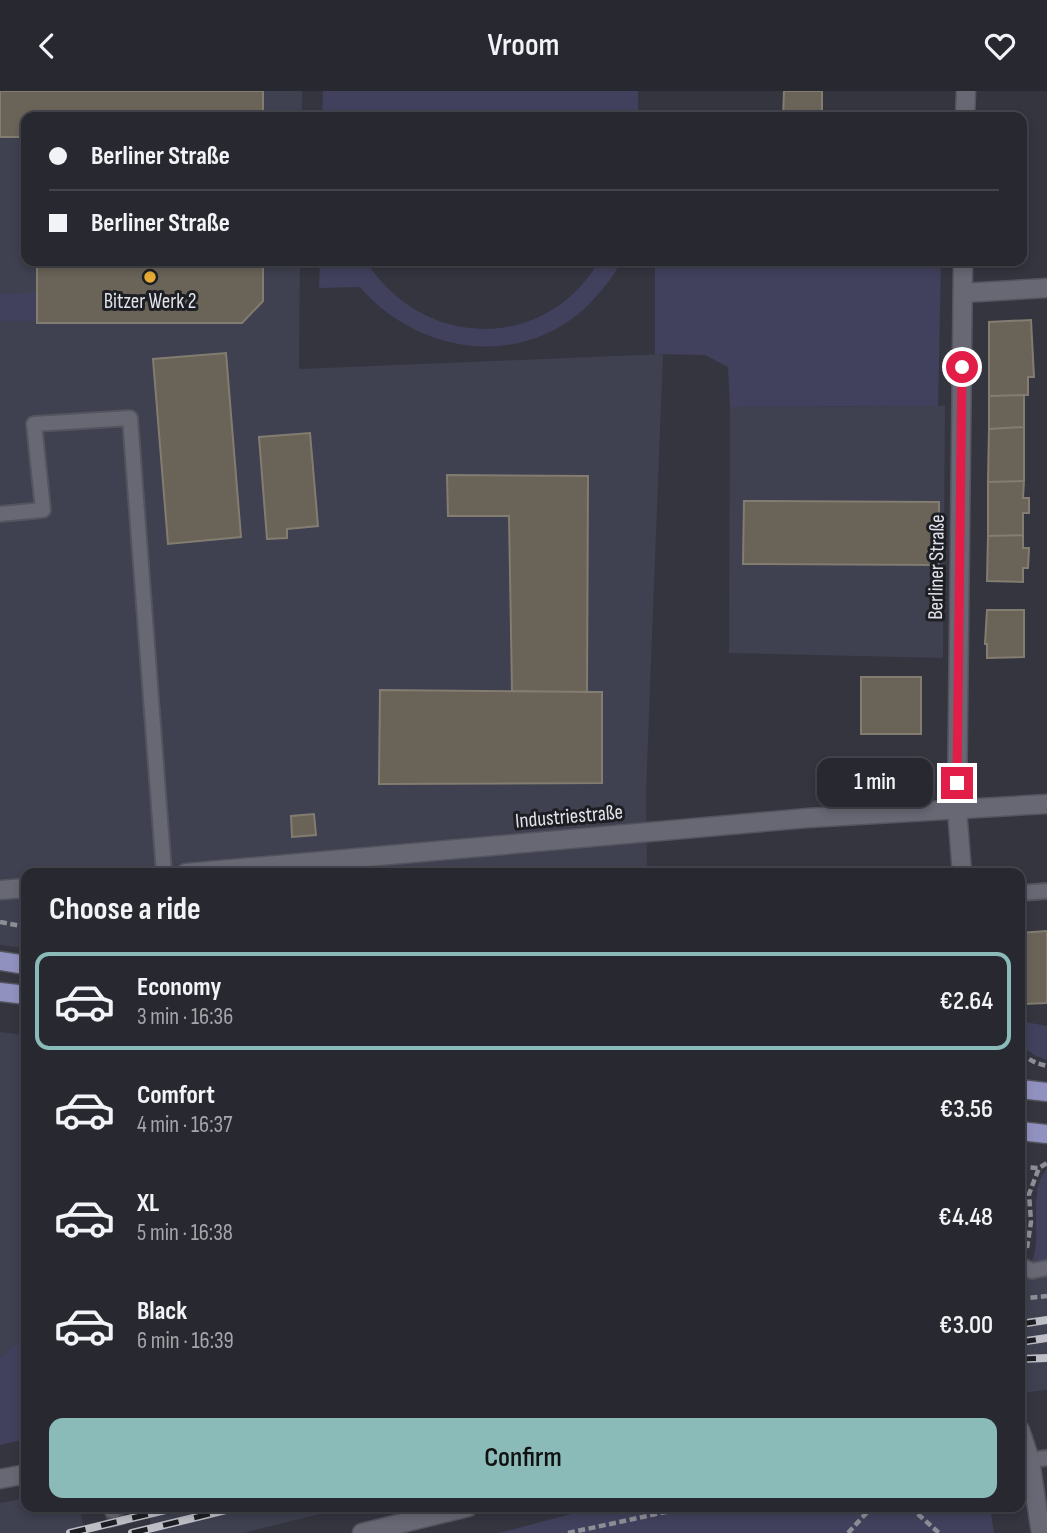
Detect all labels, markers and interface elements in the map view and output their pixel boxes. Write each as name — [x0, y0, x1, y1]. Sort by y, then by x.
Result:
text: Vroom — [488, 26, 559, 65]
icon: back — [28, 27, 66, 65]
icon: heart — [981, 27, 1019, 65]
text: Berliner Straße — [91, 141, 230, 172]
text: Berliner Straße — [91, 208, 230, 239]
marker: Bitzer Werk 2 — [142, 269, 158, 285]
place label: Bitzer Werk 2 — [104, 289, 196, 314]
route start — [946, 351, 978, 383]
street label: Berliner Straße — [923, 514, 950, 620]
callout: 1 min — [817, 759, 932, 807]
route end — [941, 767, 973, 799]
text: 1 min — [854, 768, 896, 796]
street label: Industriestraße — [514, 799, 624, 834]
text: Choose a ride — [49, 890, 201, 929]
icon: car — [53, 970, 116, 1033]
text: Economy — [137, 972, 221, 1003]
text: €2.64 — [940, 986, 993, 1017]
text: 3 min · 16:36 — [137, 1003, 233, 1031]
icon: car — [53, 1078, 116, 1141]
text: Comfort — [137, 1080, 215, 1111]
text: €3.56 — [940, 1094, 993, 1125]
text: 4 min · 16:37 — [137, 1111, 232, 1139]
icon: car — [53, 1186, 116, 1249]
text: XL — [137, 1188, 159, 1219]
text: €4.48 — [938, 1202, 993, 1233]
text: 5 min · 16:38 — [137, 1219, 233, 1247]
icon: car — [53, 1294, 116, 1357]
text: Black — [137, 1296, 187, 1327]
text: €3.00 — [939, 1310, 993, 1341]
text: 6 min · 16:39 — [137, 1327, 234, 1355]
button: Confirm — [49, 1418, 997, 1498]

